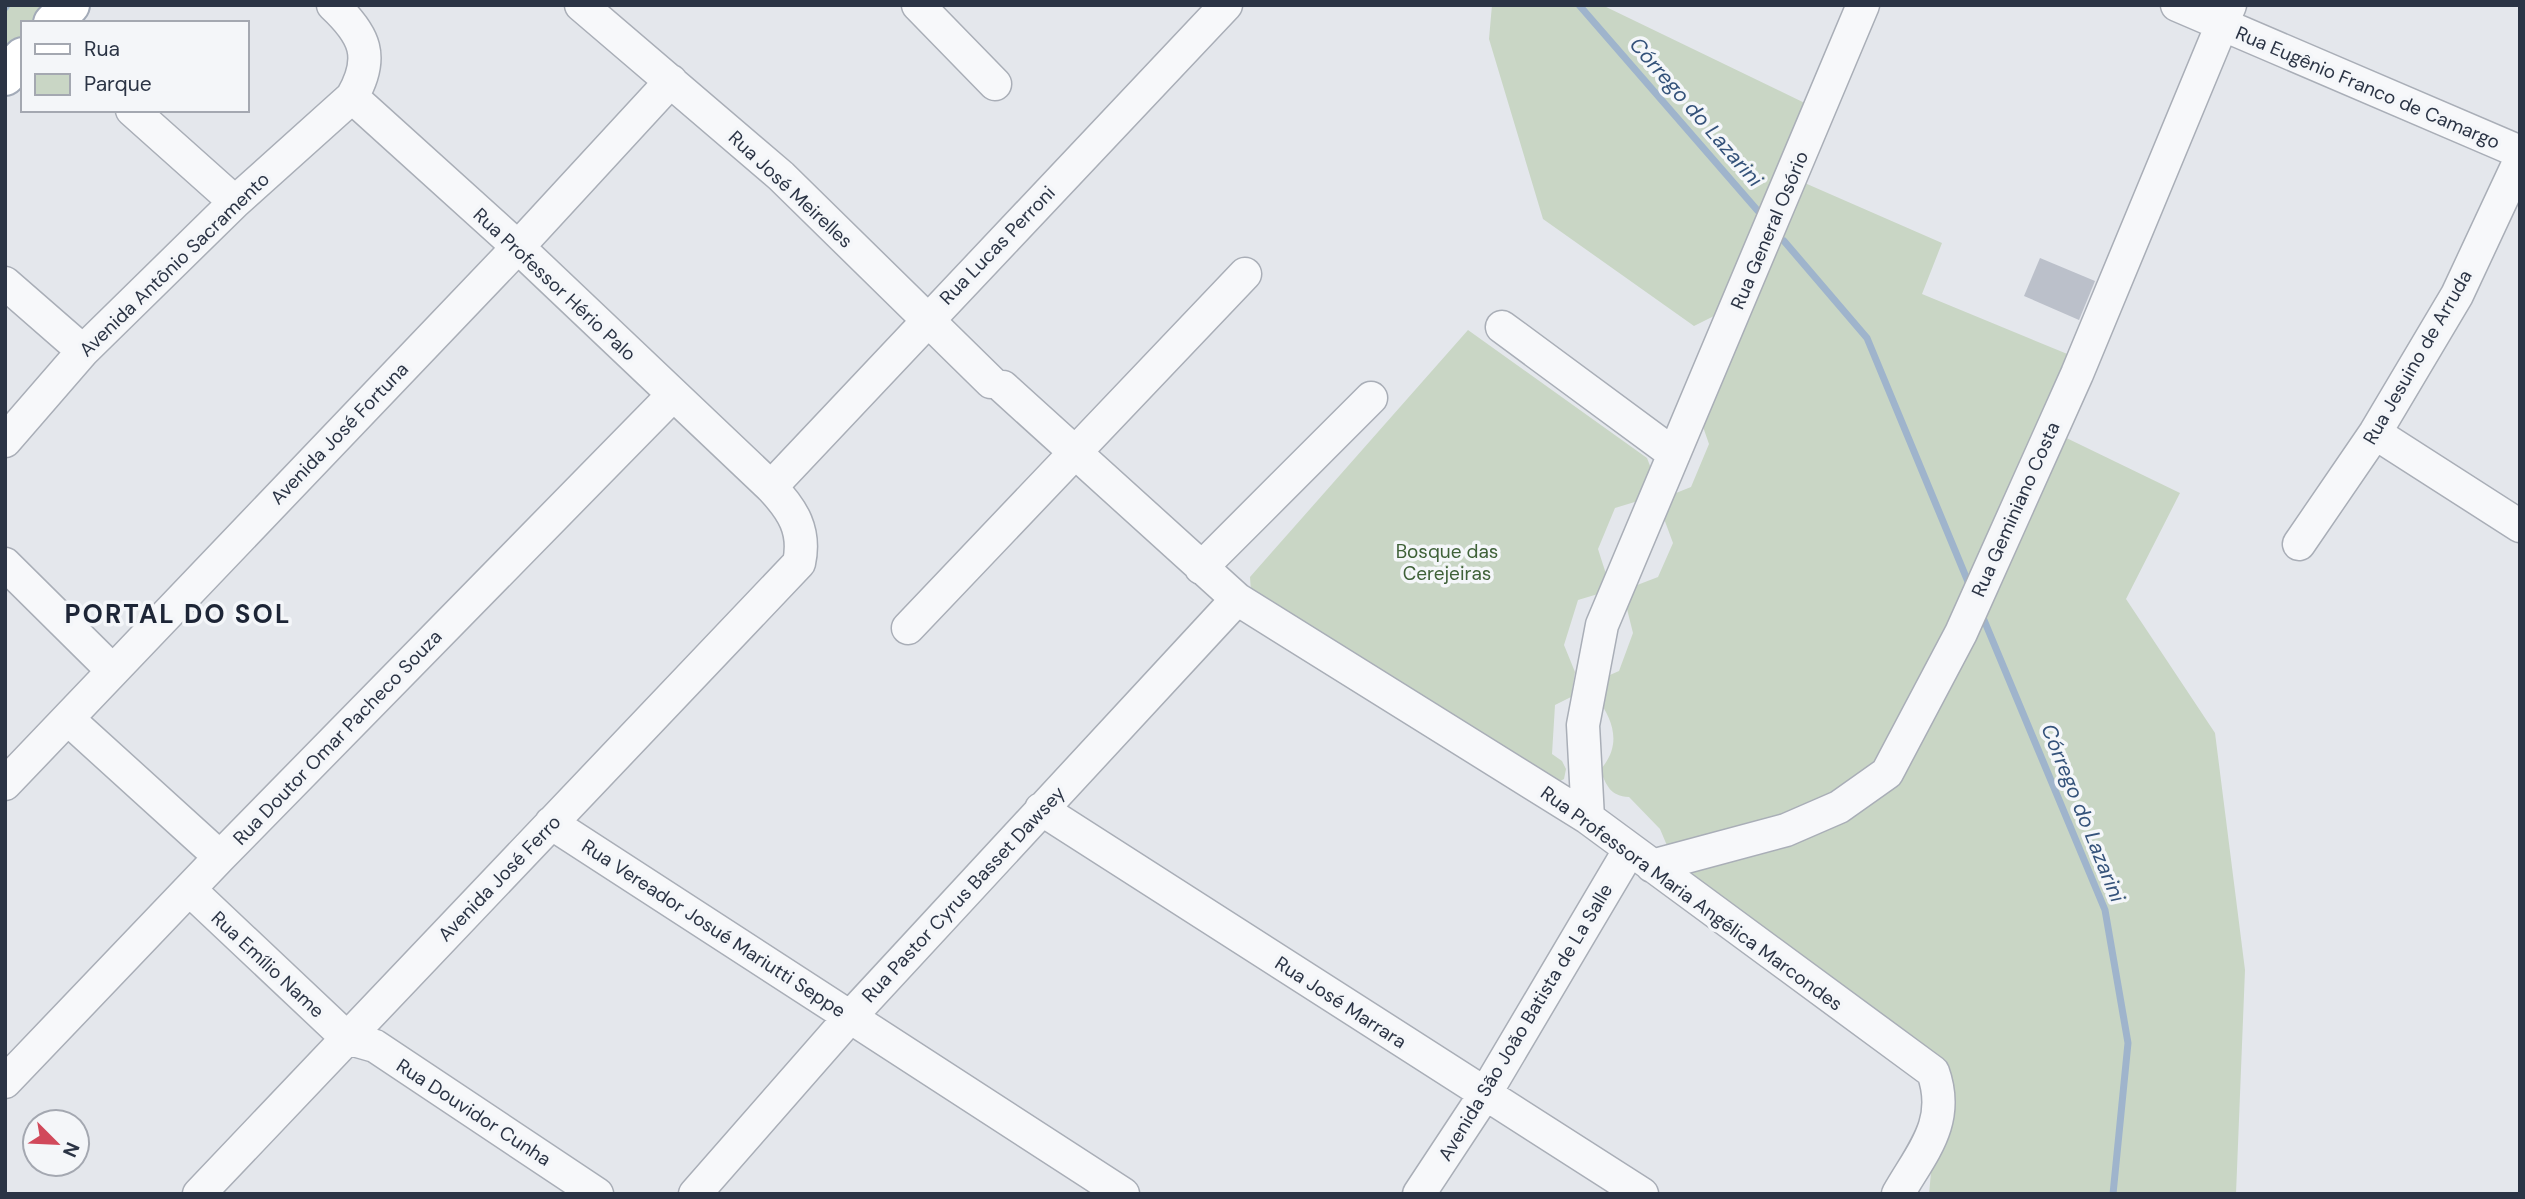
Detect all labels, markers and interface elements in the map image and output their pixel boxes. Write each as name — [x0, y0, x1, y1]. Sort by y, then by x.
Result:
street label: Rua Eugênio Franco de Camargo — [2232, 20, 2504, 155]
legend — [21, 21, 248, 112]
water label: Córrego do Lazarini — [1623, 31, 1769, 194]
text: Rua — [84, 35, 120, 63]
text: Parque — [84, 70, 152, 98]
street label: Rua José Meirelles — [723, 125, 858, 254]
street label: Rua General Osório — [1725, 147, 1814, 313]
street label: Avenida Antônio Sacramento — [74, 167, 275, 362]
street label: Rua Lucas Perroni — [934, 181, 1061, 310]
street label: Rua Professor Hério Palo — [468, 202, 641, 366]
street label: Rua Jesuino de Arruda — [2357, 265, 2478, 449]
street label: Avenida José Fortuna — [265, 357, 414, 510]
street label: Rua Geminiano Costa — [1966, 418, 2065, 601]
park label: Bosque das Cerejeiras — [1396, 539, 1498, 586]
district label: PORTAL DO SOL — [65, 597, 291, 631]
street label: Rua Doutor Omar Pacheco Souza — [228, 624, 447, 850]
water label: Córrego do Lazarini — [2034, 720, 2132, 907]
street label: Rua Professora Maria Angélica Marcondes — [1536, 780, 1848, 1016]
street label: Rua Pastor Cyrus Basset Dawsey — [856, 781, 1071, 1008]
street label: Avenida José Ferro — [433, 810, 566, 947]
street label: Rua Vereador Josué Mariutti Seppe — [577, 834, 850, 1023]
street label: Avenida São João Batista de La Salle — [1433, 879, 1618, 1165]
street label: Rua Emílio Name — [206, 906, 329, 1023]
street label: Rua José Marrara — [1270, 951, 1411, 1054]
street label: Rua Douvidor Cunha — [392, 1053, 556, 1172]
north arrow — [21, 1108, 91, 1178]
text: N — [57, 1138, 85, 1161]

